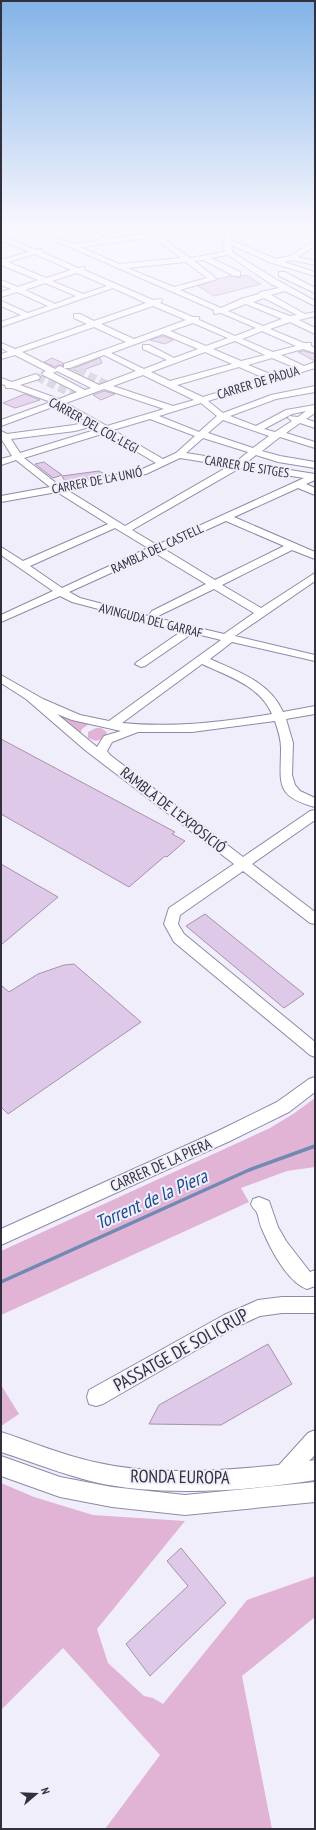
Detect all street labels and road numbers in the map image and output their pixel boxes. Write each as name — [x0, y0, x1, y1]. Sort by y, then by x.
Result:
street label: CARRER DE PÀDUA — [215, 362, 302, 403]
street label: CARRER DEL COL·LEGI — [46, 394, 142, 457]
street label: CARRER DE SITGES — [203, 451, 291, 482]
street label: CARRER DE LA UNIÓ — [50, 463, 144, 498]
street label: RAMBLA DEL CASTELL — [108, 519, 207, 577]
street label: AVINGUDA DEL GARRAF — [97, 599, 204, 642]
street label: RAMBLA DE L'EXPOSICIÓ — [117, 762, 230, 857]
street label: CARRER DE LA PIERA — [107, 1133, 215, 1195]
street label: PASSATGE DE SOLICRUP — [109, 1303, 252, 1396]
street label: RONDA EUROPA — [130, 1464, 230, 1489]

